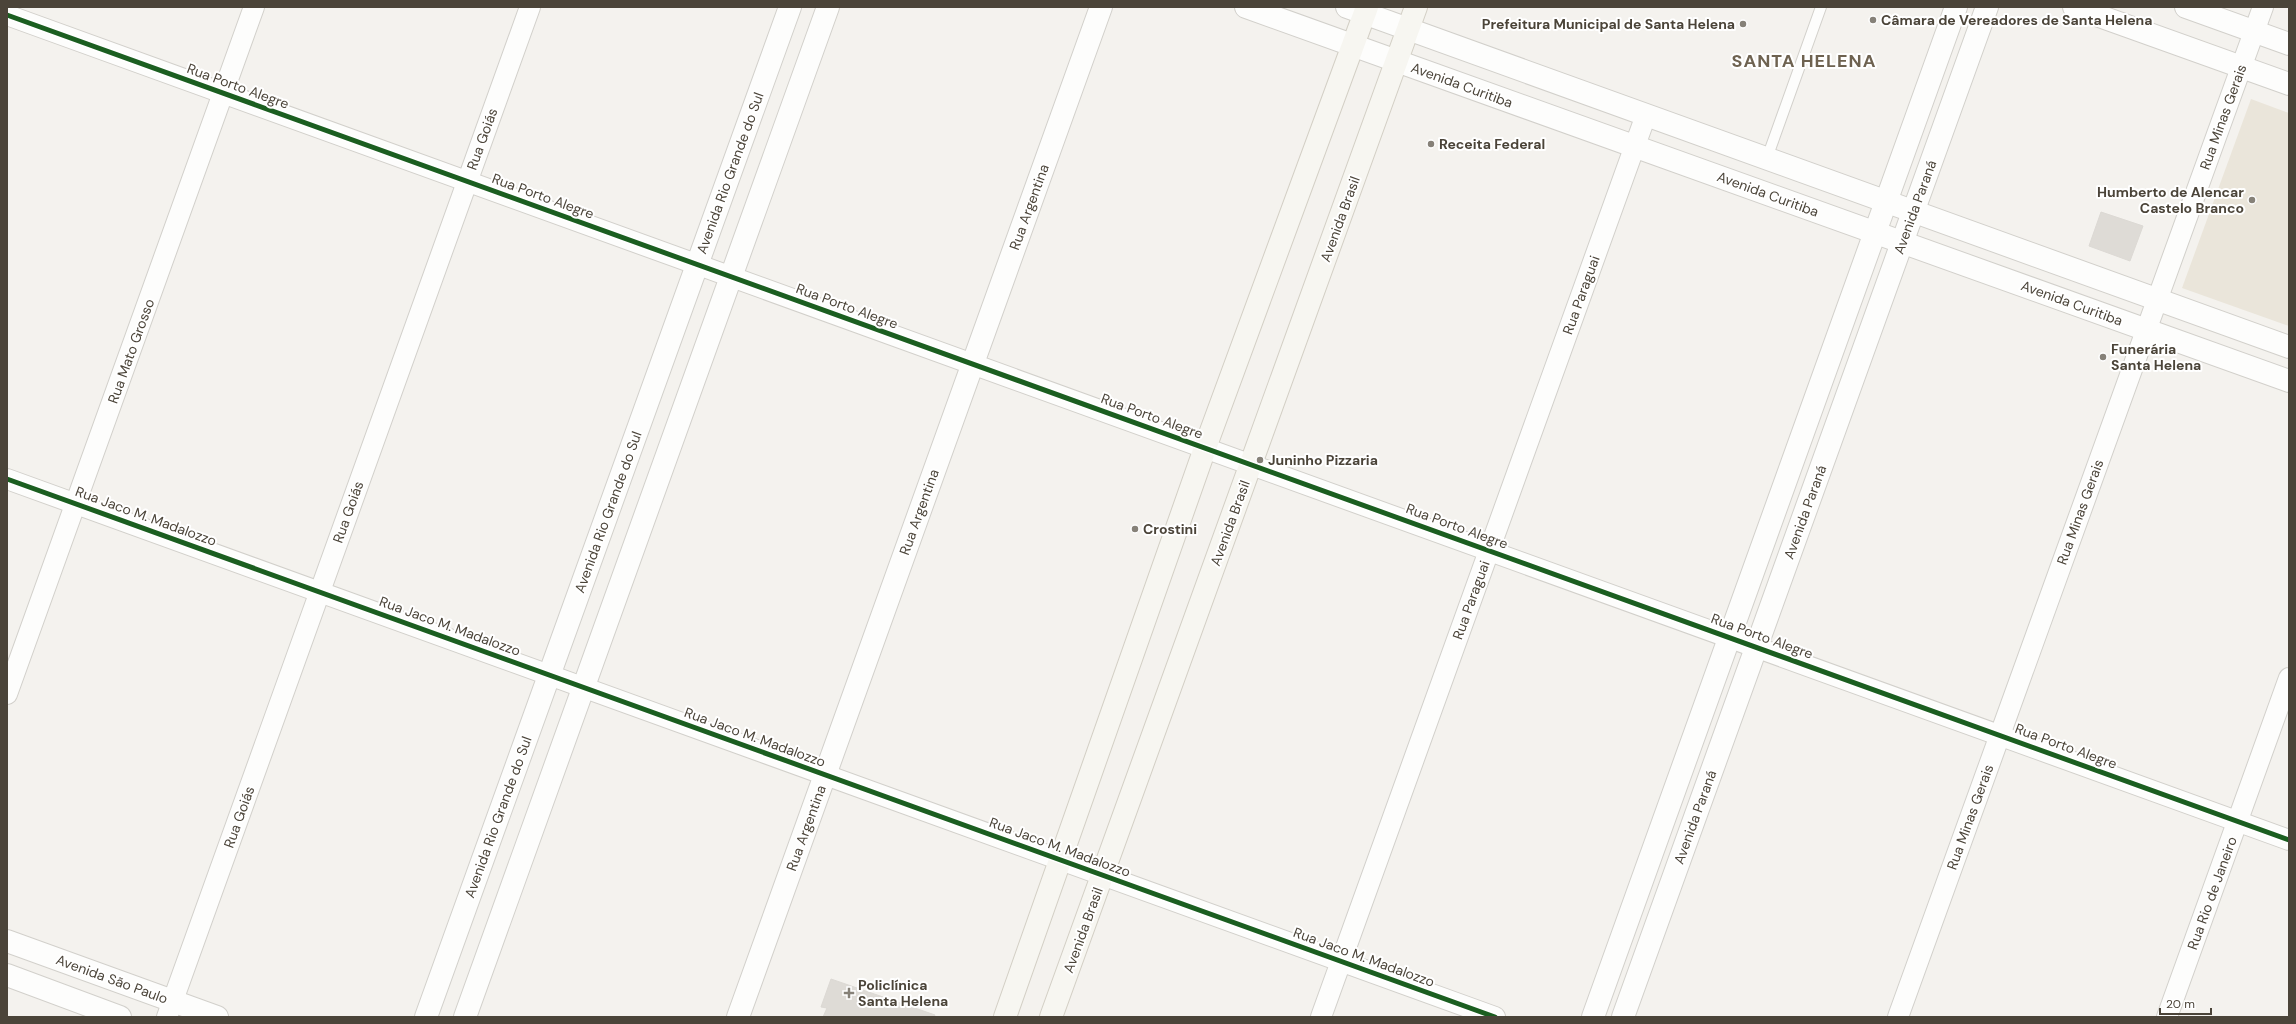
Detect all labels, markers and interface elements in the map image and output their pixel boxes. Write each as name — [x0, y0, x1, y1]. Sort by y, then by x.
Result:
place label: Câmara de Vereadores de Santa Helena — [1881, 11, 2152, 29]
place label: Prefeitura Municipal de Santa Helena — [1482, 15, 1735, 33]
marker: Câmara de Vereadores de Santa Helena — [1868, 15, 1878, 25]
marker: Prefeitura Municipal de Santa Helena — [1738, 19, 1748, 29]
district label: SANTA HELENA — [1732, 49, 1876, 73]
street label: Avenida Curitiba — [1409, 58, 1515, 112]
street label: Rua Porto Alegre — [185, 59, 291, 113]
street label: Rua Minas Gerais — [2196, 62, 2250, 172]
street label: Avenida Rio Grande do Sul — [692, 90, 768, 256]
street label: Rua Goiás — [462, 106, 502, 172]
place label: Receita Federal — [1439, 135, 1545, 153]
marker: Receita Federal — [1426, 139, 1436, 149]
street label: Avenida Paraná — [1890, 157, 1940, 257]
street label: Rua Argentina — [1005, 162, 1053, 252]
street label: Avenida Curitiba — [1715, 167, 1821, 221]
street label: Rua Porto Alegre — [490, 169, 596, 223]
street label: Avenida Brasil — [1316, 174, 1364, 264]
place label: Humberto de Alencar Castelo Branco — [2097, 183, 2244, 217]
marker: Humberto de Alencar Castelo Branco — [2247, 195, 2257, 205]
street label: Rua Paraguai — [1558, 253, 1604, 337]
street label: Avenida Curitiba — [2019, 276, 2125, 330]
street label: Rua Porto Alegre — [794, 279, 900, 333]
street label: Rua Mato Grosso — [104, 296, 158, 406]
place label: Funerária Santa Helena — [2111, 340, 2201, 374]
marker: Funerária Santa Helena — [2098, 352, 2108, 362]
street label: Rua Porto Alegre — [1099, 389, 1205, 443]
street label: Avenida Rio Grande do Sul — [570, 429, 646, 595]
place label: Juninho Pizzaria — [1268, 451, 1378, 469]
marker: Juninho Pizzaria — [1255, 455, 1265, 465]
street label: Rua Minas Gerais — [2053, 457, 2107, 567]
street label: Avenida Paraná — [1780, 462, 1830, 562]
street label: Rua Argentina — [895, 467, 943, 557]
street label: Avenida Brasil — [1206, 478, 1254, 568]
street label: Rua Goiás — [328, 479, 368, 545]
street label: Rua Jaco M. Madalozzo — [73, 482, 219, 550]
street label: Rua Porto Alegre — [1404, 499, 1510, 553]
place label: Crostini — [1143, 520, 1197, 538]
marker: Crostini — [1130, 524, 1140, 534]
street label: Rua Paraguai — [1448, 558, 1494, 642]
street label: Rua Jaco M. Madalozzo — [377, 592, 523, 660]
street label: Rua Porto Alegre — [1709, 609, 1815, 663]
street label: Rua Jaco M. Madalozzo — [682, 703, 828, 771]
street label: Rua Porto Alegre — [2013, 719, 2119, 773]
street label: Avenida Rio Grande do Sul — [460, 734, 536, 900]
street label: Rua Minas Gerais — [1943, 762, 1997, 872]
street label: Avenida Paraná — [1670, 767, 1720, 867]
street label: Rua Argentina — [782, 783, 830, 873]
street label: Rua Goiás — [219, 784, 259, 850]
street label: Rua Jaco M. Madalozzo — [987, 813, 1133, 881]
street label: Rua Rio de Janeiro — [2183, 834, 2241, 952]
street label: Avenida Brasil — [1059, 885, 1107, 975]
street label: Rua Jaco M. Madalozzo — [1291, 923, 1437, 991]
street label: Avenida São Paulo — [54, 950, 170, 1008]
place label: Policlínica Santa Helena — [858, 976, 948, 1010]
marker: Policlínica Santa Helena — [843, 987, 855, 999]
scale bar — [2160, 990, 2211, 1016]
text: 20 m — [2166, 996, 2195, 1012]

